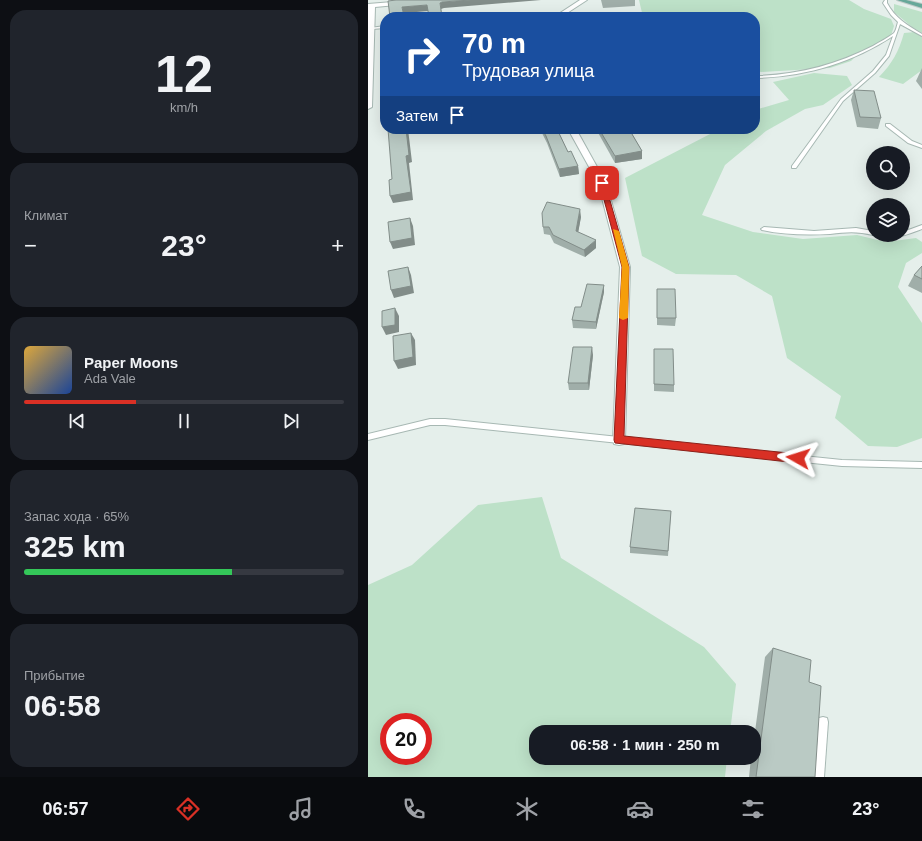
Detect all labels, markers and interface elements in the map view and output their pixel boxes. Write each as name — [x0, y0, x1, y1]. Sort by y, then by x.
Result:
icon: right — [396, 28, 448, 80]
text: 70 m — [462, 28, 526, 59]
text: 12 — [155, 45, 213, 103]
text: Трудовая улица — [462, 61, 594, 81]
text: km/h — [170, 100, 198, 115]
icon: arrive — [446, 104, 468, 126]
text: Затем — [396, 107, 438, 124]
map controls — [866, 146, 910, 242]
button: search — [866, 146, 910, 190]
pin — [585, 166, 619, 200]
icon: arrive — [591, 172, 613, 194]
button: layers — [866, 198, 910, 242]
text: Климат — [24, 208, 68, 223]
text: 23° — [161, 229, 207, 262]
text: − — [24, 233, 37, 258]
text: + — [331, 233, 344, 258]
text: Paper Moons — [84, 354, 178, 371]
text: Ada Vale — [84, 371, 136, 386]
icon: previous — [66, 410, 88, 432]
icon: pause — [173, 410, 195, 432]
icon: next — [280, 410, 302, 432]
position arrow — [777, 437, 819, 479]
text: Запас хода · 65% — [24, 509, 129, 524]
text: 325 km — [24, 530, 126, 563]
text: Прибытие — [24, 668, 85, 683]
text: 06:58 — [24, 689, 101, 722]
speed limit sign: 20 — [380, 713, 432, 765]
text: 06:58 · 1 мин · 250 m — [570, 736, 720, 753]
icon: directions — [174, 795, 202, 823]
icon: music — [287, 795, 315, 823]
icon: phone — [400, 795, 428, 823]
icon: climate — [513, 795, 541, 823]
icon: car — [626, 795, 654, 823]
icon: filters — [739, 795, 767, 823]
text: 06:57 — [43, 799, 89, 819]
text: 23° — [852, 799, 879, 819]

